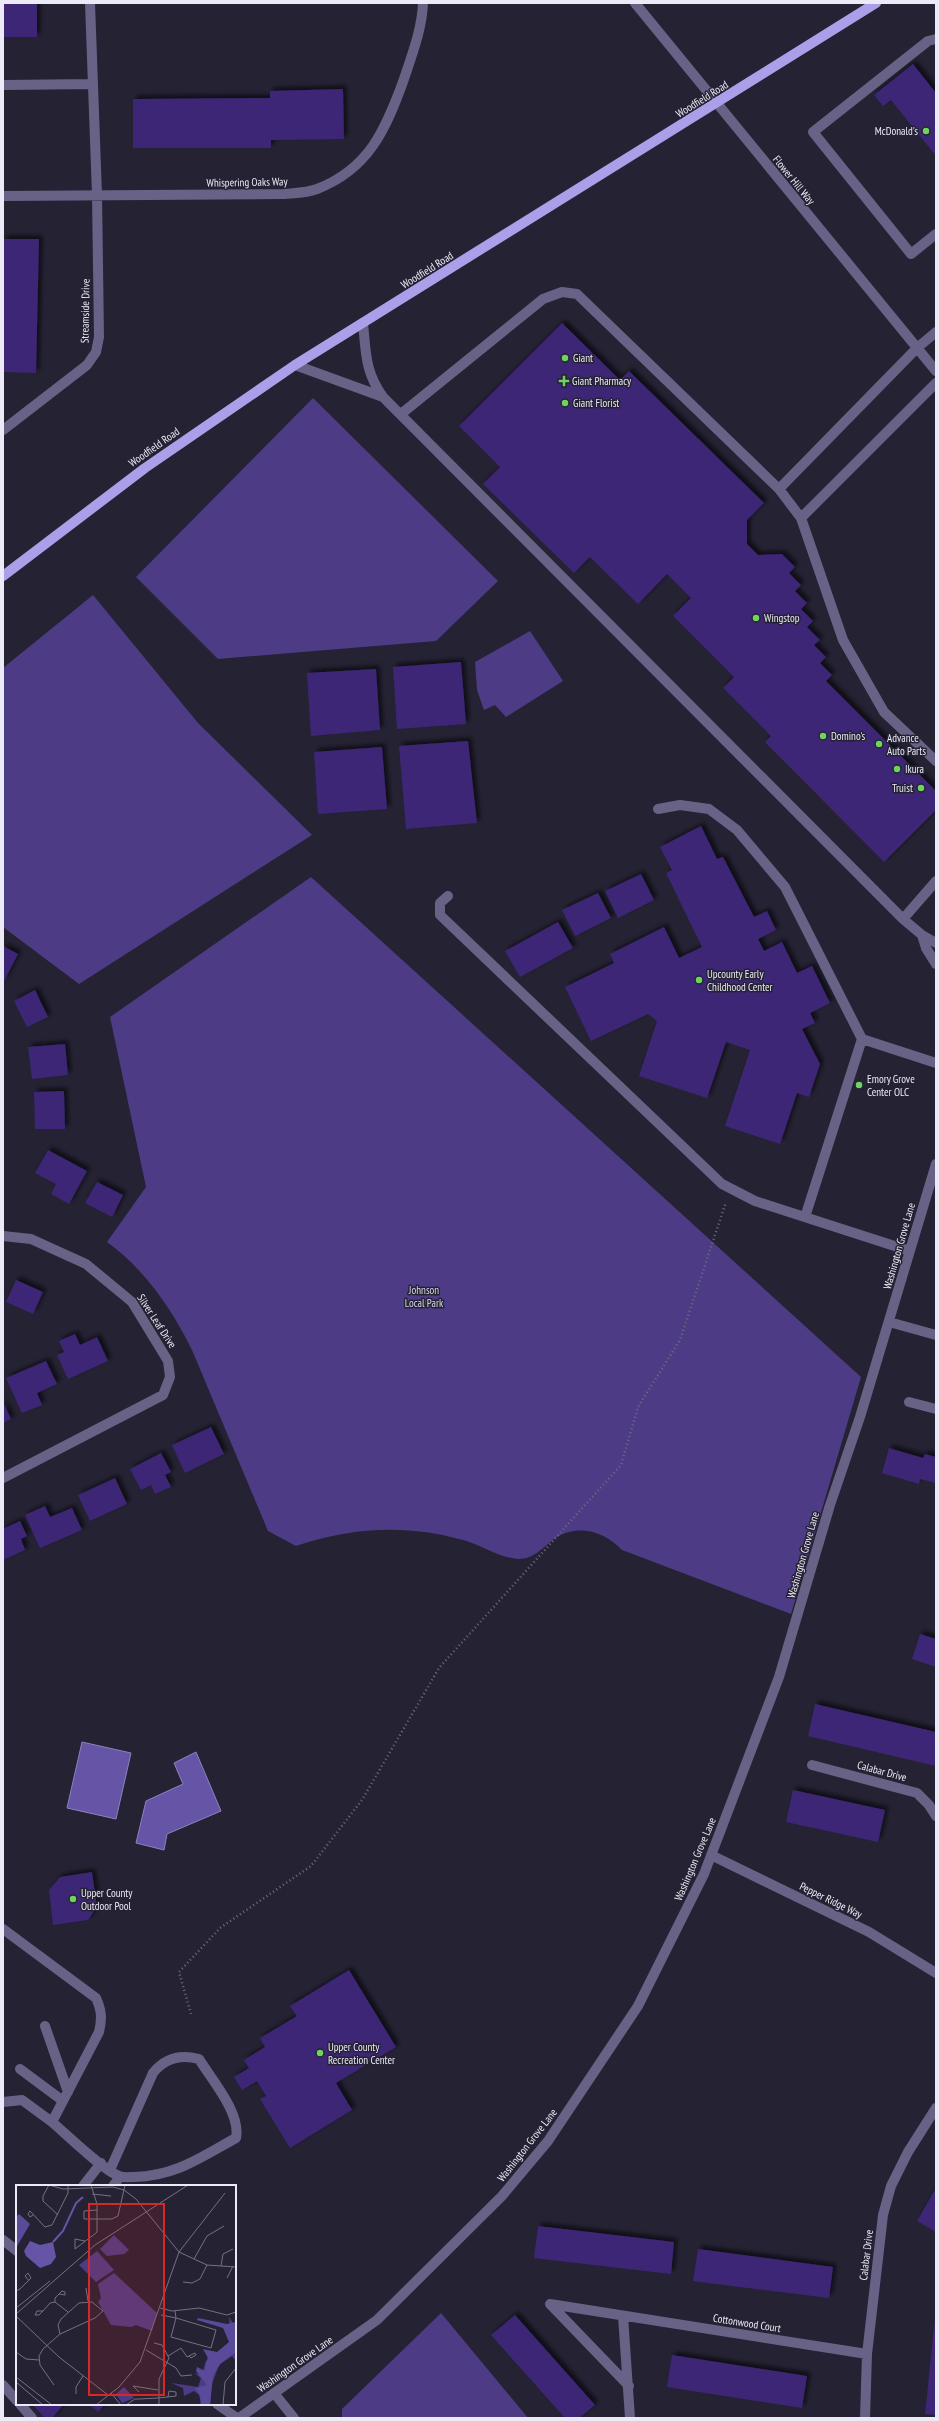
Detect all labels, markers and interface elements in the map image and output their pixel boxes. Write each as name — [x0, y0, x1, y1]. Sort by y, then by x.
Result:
street label: Woodfield Road — [673, 77, 731, 121]
place label: McDonald's — [875, 124, 918, 138]
marker: McDonald's — [921, 126, 931, 136]
street label: Flower Hill Way — [770, 153, 819, 208]
street label: Whispering Oaks Way — [206, 174, 289, 190]
street label: Woodfield Road — [398, 248, 456, 292]
street label: Streamside Drive — [77, 278, 93, 343]
place label: Giant — [573, 351, 593, 365]
marker: Giant — [560, 353, 570, 363]
place label: Giant Pharmacy — [572, 374, 632, 388]
marker: Giant Pharmacy — [559, 376, 569, 386]
place label: Giant Florist — [573, 396, 619, 410]
marker: Giant Florist — [560, 398, 570, 408]
street label: Woodfield Road — [126, 424, 182, 470]
place label: Wingstop — [764, 611, 800, 625]
marker: Wingstop — [751, 613, 761, 623]
place label: Domino's — [831, 729, 866, 743]
marker: Domino's — [818, 731, 828, 741]
place label: Advance Auto Parts — [887, 731, 926, 758]
marker: Advance Auto Parts — [874, 739, 884, 749]
place label: Ikura — [905, 762, 924, 776]
marker: Ikura — [892, 764, 902, 774]
place label: Truist — [892, 781, 913, 795]
marker: Truist — [916, 783, 926, 793]
place label: Upcounty Early Childhood Center — [707, 967, 773, 994]
marker: Upcounty Early Childhood Center — [694, 975, 704, 985]
place label: Emory Grove Center OLC — [867, 1072, 915, 1099]
marker: Emory Grove Center OLC — [854, 1080, 864, 1090]
street label: Washington Grove Lane — [880, 1201, 918, 1291]
park label: Johnson Local Park — [405, 1283, 444, 1310]
street label: Silver Leaf Drive — [134, 1291, 180, 1351]
street label: Washington Grove Lane — [784, 1510, 822, 1600]
street label: Calabar Drive — [856, 1758, 909, 1784]
street label: Washington Grove Lane — [671, 1815, 719, 1903]
street label: Pepper Ridge Way — [797, 1879, 865, 1922]
place label: Upper County Outdoor Pool — [81, 1886, 133, 1913]
marker: Upper County Outdoor Pool — [68, 1894, 78, 1904]
place label: Upper County Recreation Center — [328, 2040, 395, 2067]
marker: Upper County Recreation Center — [315, 2048, 325, 2058]
street label: Washington Grove Lane — [494, 2105, 560, 2184]
inset map — [16, 2185, 236, 2405]
street label: Calabar Drive — [856, 2229, 876, 2281]
street label: Cottonwood Court — [712, 2311, 782, 2335]
street label: Washington Grove Lane — [254, 2332, 336, 2395]

